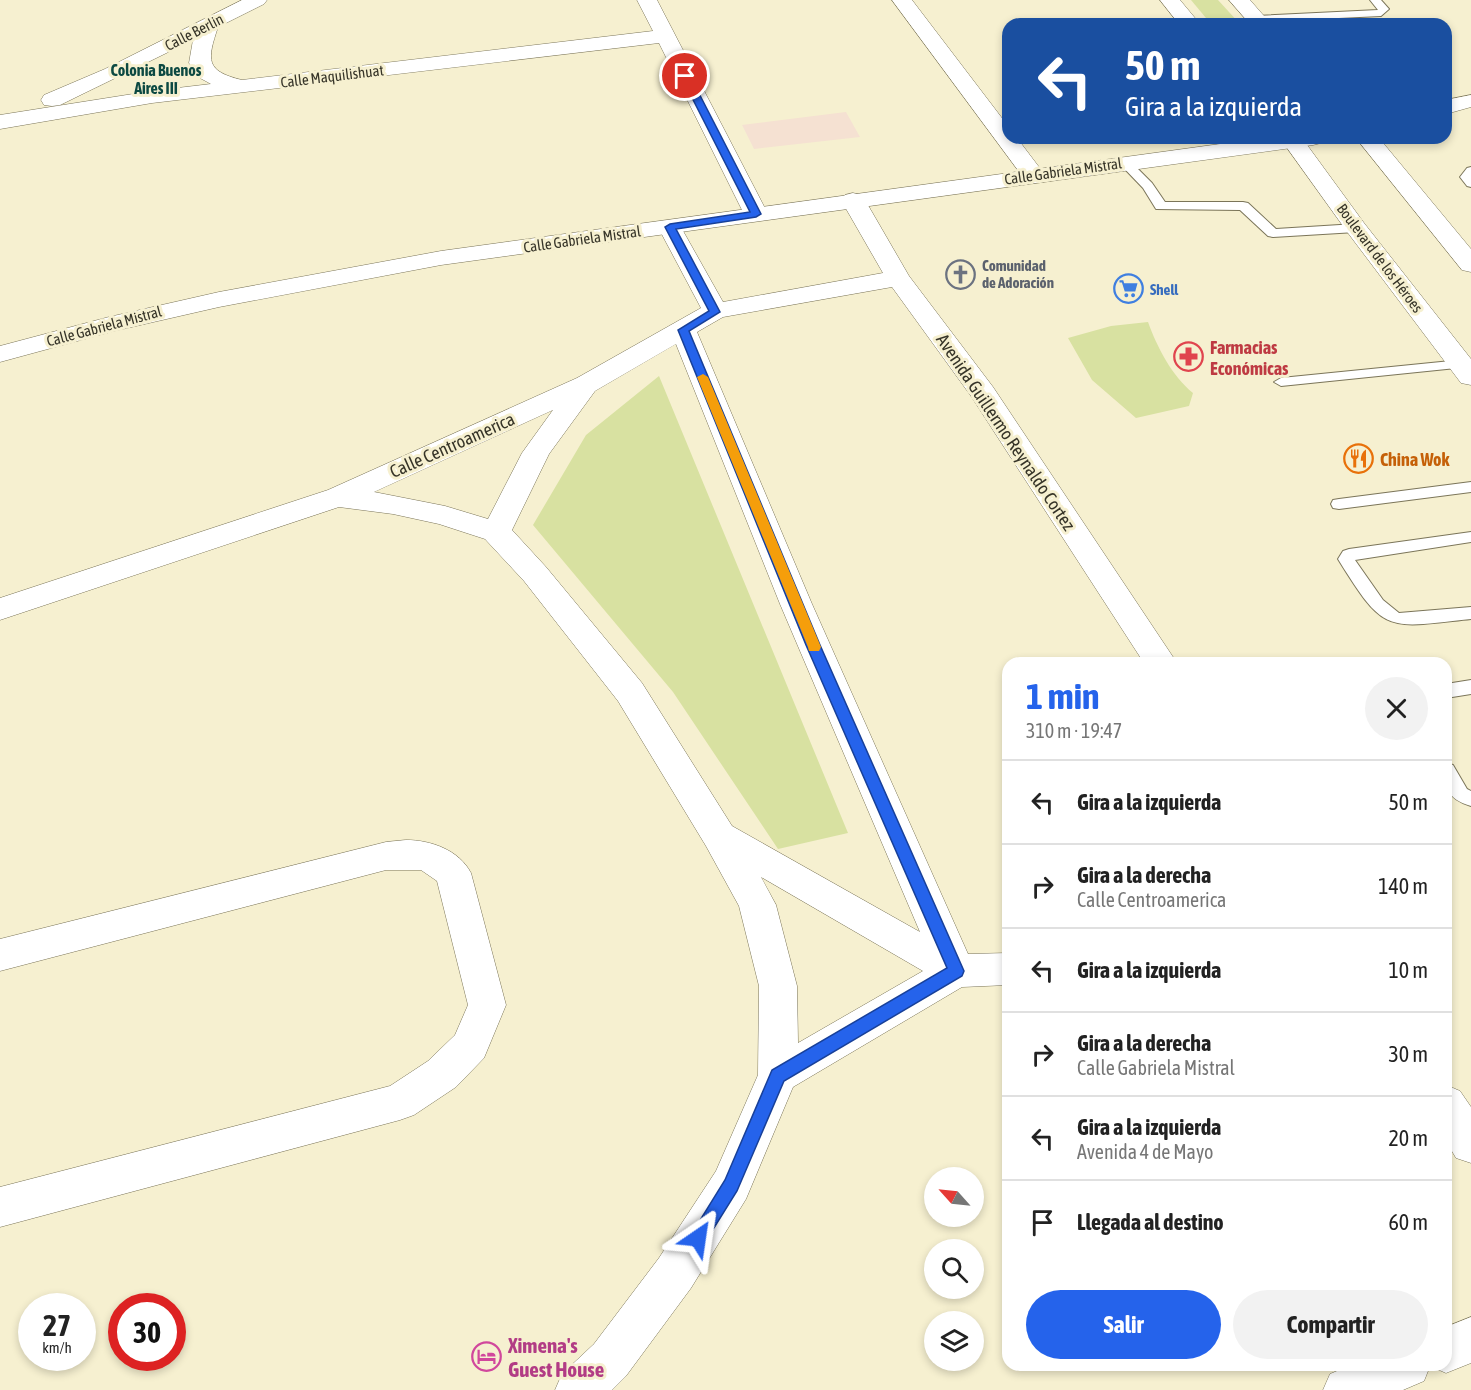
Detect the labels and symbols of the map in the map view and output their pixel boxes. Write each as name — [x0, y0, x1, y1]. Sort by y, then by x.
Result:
street label: Calle Berlin — [162, 10, 226, 54]
pin — [659, 50, 710, 101]
district label: Colonia Buenos Aires III — [111, 61, 202, 97]
street label: Calle Maquilishuat — [279, 61, 385, 91]
street label: Calle Gabriela Mistral — [1003, 154, 1123, 188]
street label: Boulevard de los Héroes — [1334, 200, 1426, 316]
street label: Calle Gabriela Mistral — [522, 222, 642, 256]
place label: Comunidad de Adoración — [982, 257, 1054, 291]
church icon: Comunidad de Adoración — [945, 258, 977, 290]
supermarket icon: Shell — [1113, 273, 1145, 305]
place label: Shell — [1150, 281, 1179, 298]
street label: Calle Gabriela Mistral — [45, 302, 163, 350]
street label: Avenida Guillermo Reynaldo Cortez — [932, 330, 1080, 535]
place label: Farmacias Económicas — [1210, 337, 1289, 379]
pharmacy icon: Farmacias Económicas — [1173, 341, 1205, 373]
street label: Calle Centroamerica — [386, 408, 518, 482]
restaurant icon: China Wok — [1343, 443, 1375, 475]
place label: China Wok — [1380, 449, 1451, 470]
north arrow — [924, 1167, 984, 1227]
position arrow — [666, 1206, 730, 1270]
speed limit sign: 30 — [108, 1293, 186, 1371]
place label: Ximena's Guest House — [507, 1333, 604, 1381]
hotel icon: Ximena's Guest House — [471, 1341, 503, 1373]

